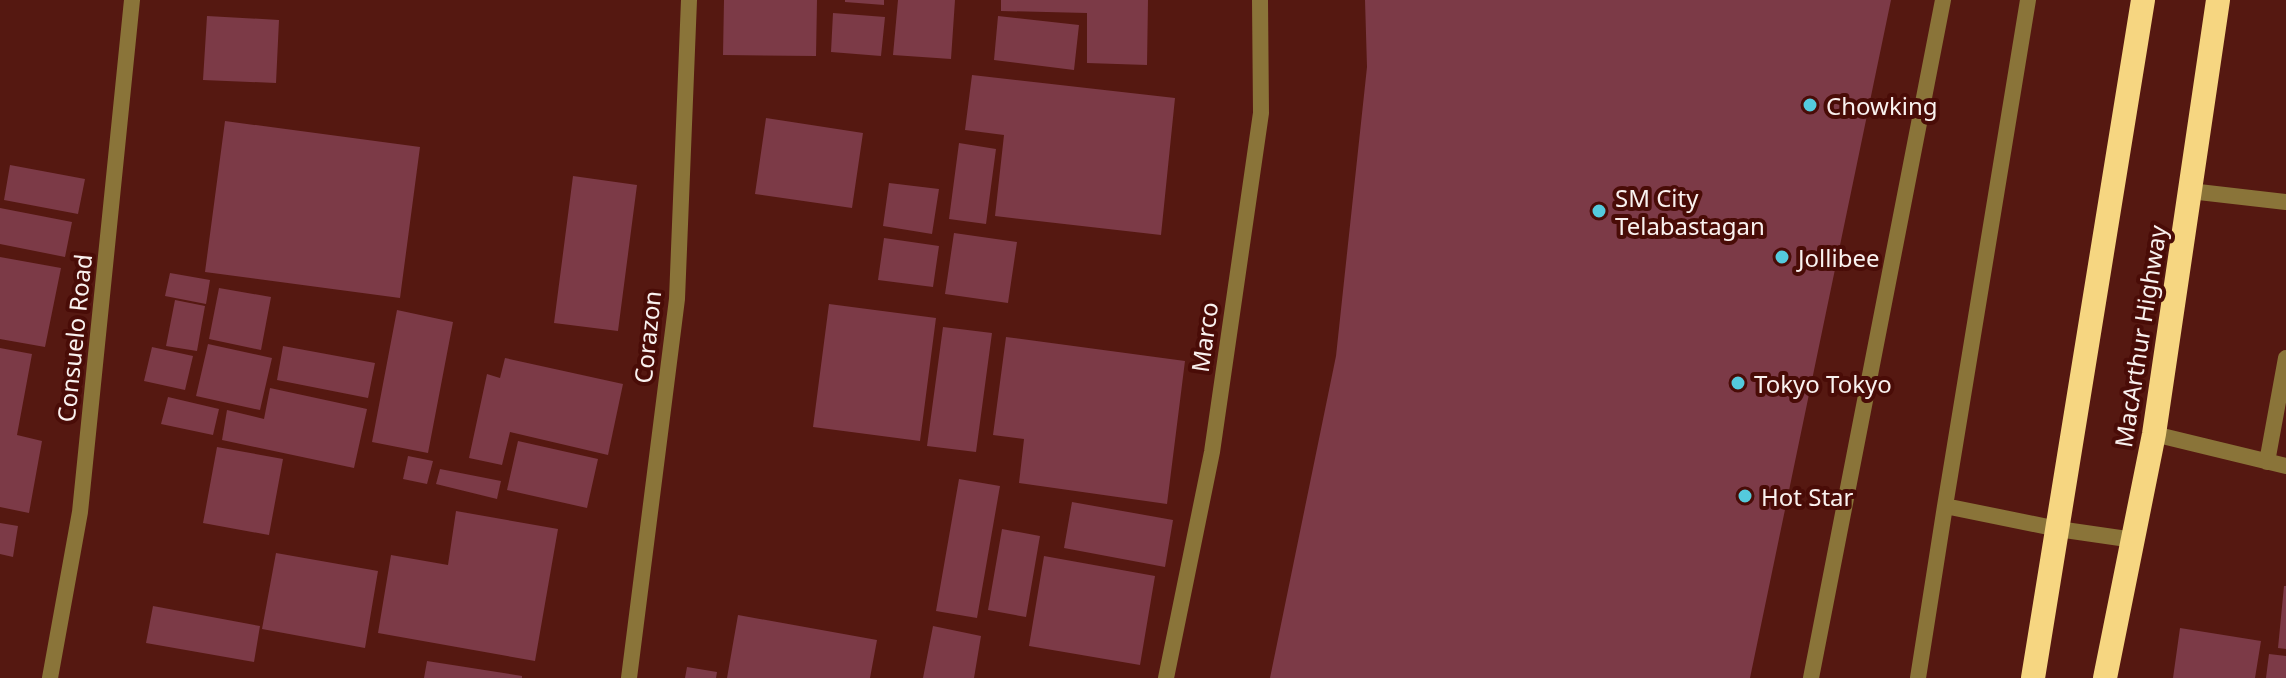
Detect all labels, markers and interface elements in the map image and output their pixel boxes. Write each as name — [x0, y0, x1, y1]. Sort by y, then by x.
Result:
place label: Chowking — [1826, 89, 1938, 122]
marker: Chowking — [1801, 96, 1819, 114]
place label: SM City Telabastagan — [1615, 181, 1765, 242]
marker: SM City Telabastagan — [1590, 202, 1608, 220]
street label: MacArthur Highway — [2106, 222, 2174, 450]
place label: Jollibee — [1796, 241, 1879, 274]
marker: Jollibee — [1773, 248, 1791, 266]
street label: Consuelo Road — [49, 252, 99, 424]
street label: Corazon — [626, 289, 668, 385]
street label: Marco — [1183, 300, 1225, 374]
place label: Tokyo Tokyo — [1754, 367, 1892, 400]
marker: Tokyo Tokyo — [1729, 374, 1747, 392]
place label: Hot Star — [1761, 480, 1854, 513]
marker: Hot Star — [1736, 487, 1754, 505]

